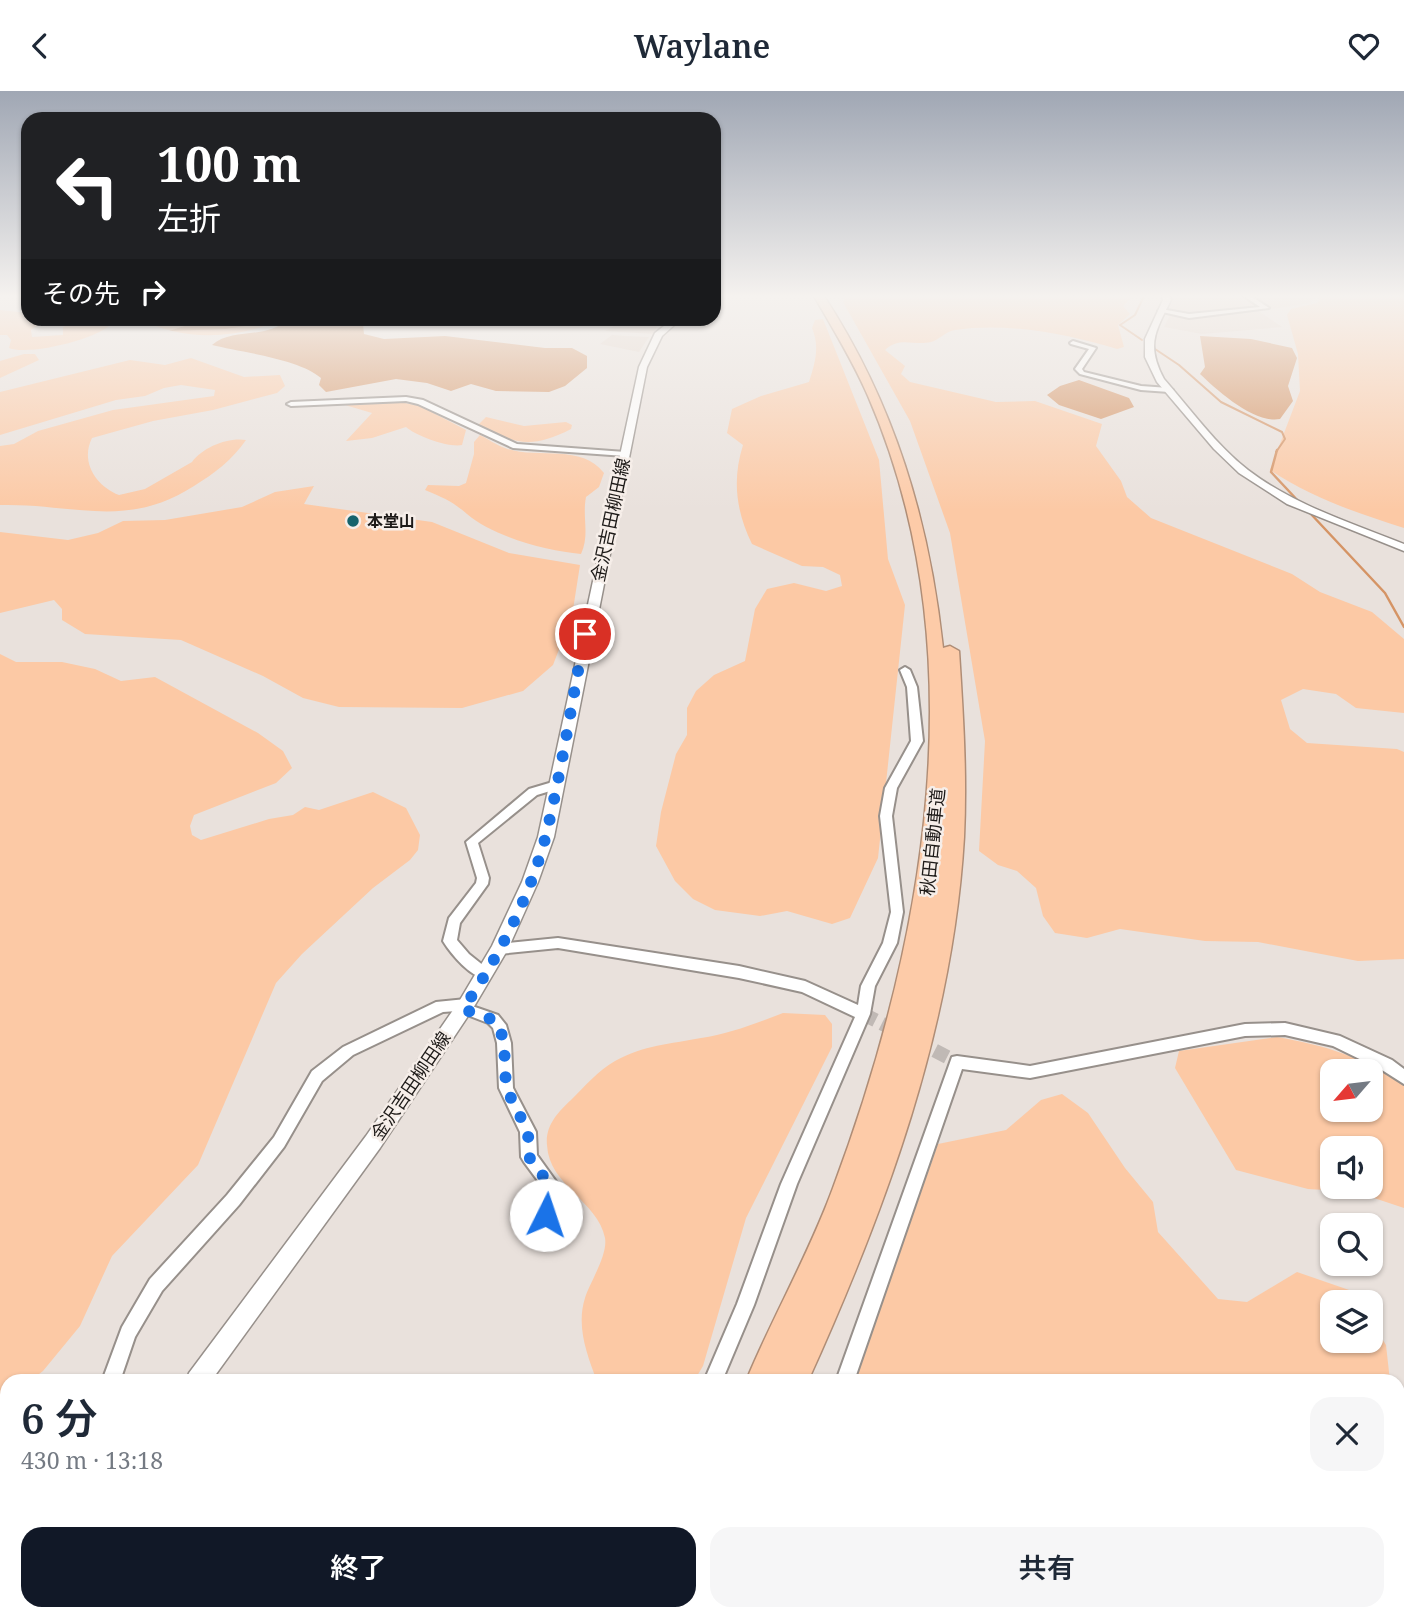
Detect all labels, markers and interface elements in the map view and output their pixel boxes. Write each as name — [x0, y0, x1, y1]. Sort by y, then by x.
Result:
text: Waylane — [634, 24, 770, 67]
icon: back — [21, 27, 59, 65]
icon: heart — [1345, 27, 1383, 65]
text: 100 m — [157, 130, 301, 196]
icon: left — [42, 140, 133, 231]
text: 左折 — [157, 196, 221, 239]
icon: right — [134, 273, 172, 311]
text: その先 — [42, 275, 120, 311]
street label: 金沢吉田柳田線 — [585, 456, 635, 584]
place label: 本堂山 — [367, 510, 415, 532]
marker: 本堂山 — [345, 513, 361, 529]
pin — [555, 604, 615, 664]
icon: arrive — [566, 615, 604, 653]
street label: 秋田自動車道 — [914, 787, 950, 897]
street label: 金沢吉田柳田線 — [365, 1027, 455, 1144]
north arrow — [1320, 1059, 1382, 1122]
map controls — [1320, 1059, 1383, 1353]
button: sound — [1320, 1136, 1383, 1199]
position arrow — [509, 1178, 583, 1252]
button: search — [1320, 1213, 1383, 1276]
button: layers — [1320, 1290, 1383, 1353]
text: 6 分 — [21, 1389, 98, 1446]
button: close — [1310, 1397, 1384, 1471]
text: 430 m · 13:18 — [21, 1444, 163, 1476]
button: 終了 — [21, 1527, 696, 1607]
button: 共有 — [710, 1527, 1384, 1607]

